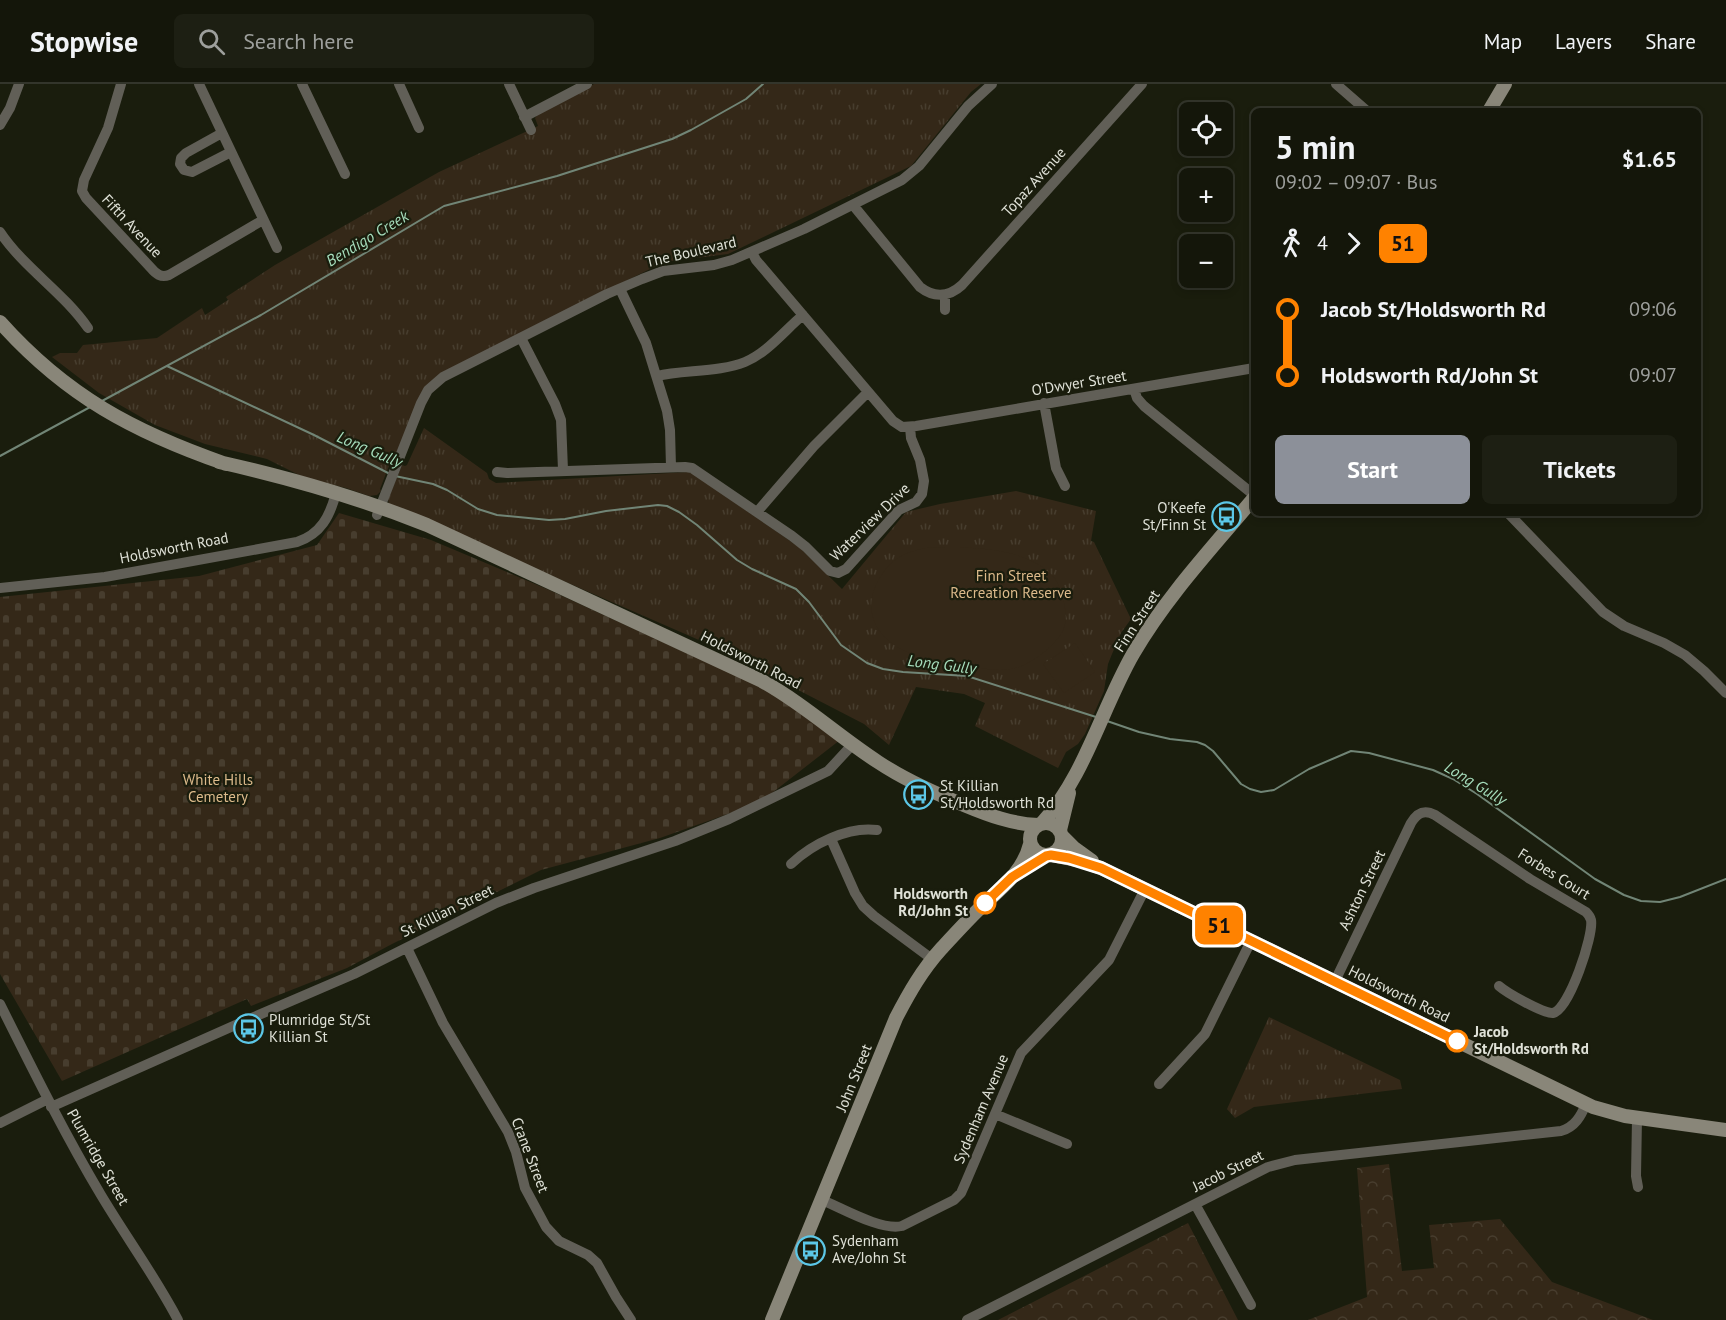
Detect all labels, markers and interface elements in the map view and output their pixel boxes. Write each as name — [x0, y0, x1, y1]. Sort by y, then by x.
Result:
search box — [174, 14, 594, 68]
text: Stopwise — [30, 23, 138, 60]
icon: search — [195, 25, 228, 58]
text: Search here — [243, 27, 354, 55]
text: Map — [1484, 28, 1522, 55]
text: Layers — [1555, 28, 1612, 55]
text: Share — [1645, 28, 1696, 55]
map controls — [1179, 102, 1233, 288]
button: locate — [1179, 102, 1233, 156]
text: 5 min — [1275, 125, 1356, 168]
street label: Topaz Avenue — [998, 143, 1070, 220]
text: $1.65 — [1622, 145, 1677, 173]
button: + — [1179, 168, 1233, 222]
text: 09:02 – 09:07 · Bus — [1275, 169, 1437, 195]
street label: Fifth Avenue — [98, 190, 167, 261]
water label: Bendigo Creek — [322, 205, 413, 270]
icon: walk — [1275, 227, 1308, 260]
icon: forward — [1337, 227, 1370, 260]
text: 4 — [1317, 230, 1328, 256]
text: 51 — [1391, 230, 1415, 257]
street label: The Boulevard — [644, 232, 738, 271]
button: − — [1179, 234, 1233, 288]
text: Jacob St/Holdsworth Rd — [1321, 295, 1546, 323]
text: 09:06 — [1629, 296, 1677, 322]
text: Holdsworth Rd/John St — [1321, 361, 1538, 389]
text: 09:07 — [1629, 362, 1677, 388]
street label: O'Dwyer Street — [1030, 366, 1128, 399]
water label: Long Gully — [334, 426, 407, 472]
button: Start — [1275, 435, 1470, 504]
button: Tickets — [1482, 435, 1677, 504]
street label: Waterview Drive — [826, 479, 914, 565]
place label: O'Keefe St/Finn St — [1142, 498, 1206, 534]
bus stop icon: O'Keefe St/Finn St — [1211, 501, 1243, 533]
street label: Holdsworth Road — [118, 528, 230, 567]
park label: Finn Street Recreation Reserve — [950, 566, 1072, 602]
street label: Finn Street — [1109, 586, 1164, 655]
street label: Holdsworth Road — [698, 626, 805, 693]
water label: Long Gully — [906, 650, 978, 678]
water label: Long Gully — [1441, 757, 1512, 810]
park label: White Hills Cemetery — [183, 770, 253, 806]
place label: St Killian St/Holdsworth Rd — [940, 776, 1054, 812]
bus stop icon: St Killian St/Holdsworth Rd — [903, 779, 935, 811]
street label: Forbes Court — [1515, 844, 1594, 903]
street label: Ashton Street — [1334, 847, 1389, 933]
street label: St Killian Street — [397, 880, 496, 941]
place label: Holdsworth Rd/John St — [893, 884, 969, 920]
marker: Holdsworth Rd/John St — [974, 892, 996, 914]
line badge: 51 — [1192, 906, 1246, 944]
text: 51 — [1207, 912, 1231, 939]
street label: Holdsworth Road — [1345, 961, 1453, 1026]
place label: Plumridge St/St Killian St — [269, 1010, 370, 1046]
bus stop icon: Plumridge St/St Killian St — [232, 1013, 264, 1045]
place label: Jacob St/Holdsworth Rd — [1473, 1022, 1589, 1058]
marker: Jacob St/Holdsworth Rd — [1446, 1030, 1468, 1052]
street label: John Street — [831, 1041, 876, 1115]
street label: Sydenham Avenue — [949, 1051, 1012, 1166]
street label: Plumridge Street — [63, 1105, 134, 1208]
street label: Crane Street — [507, 1115, 553, 1195]
street label: Jacob Street — [1188, 1145, 1266, 1196]
place label: Sydenham Ave/John St — [832, 1231, 906, 1267]
bus stop icon: Sydenham Ave/John St — [795, 1234, 827, 1266]

